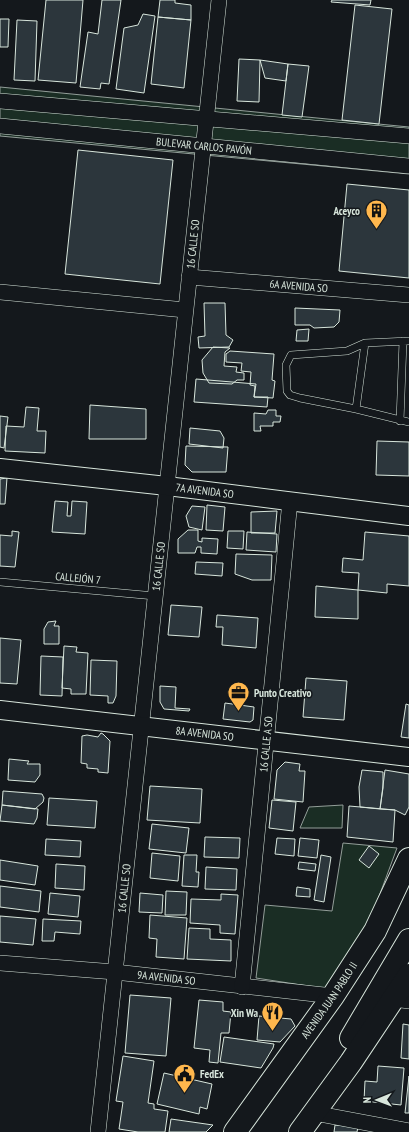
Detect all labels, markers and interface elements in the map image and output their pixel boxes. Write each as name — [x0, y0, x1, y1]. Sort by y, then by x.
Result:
street label: BULEVAR CARLOS PAVÓN — [156, 134, 253, 158]
building icon: Aceyco — [363, 198, 389, 231]
place label: Aceyco — [332, 204, 360, 218]
street label: 16 CALLE SO — [183, 219, 202, 269]
street label: 6A AVENIDA SO — [269, 277, 328, 295]
street label: 7A AVENIDA SO — [175, 480, 235, 501]
street label: 16 CALLE SO — [149, 541, 168, 591]
street label: CALLEJÓN 7 — [55, 569, 101, 587]
office icon: Punto Creativo — [226, 680, 252, 713]
place label: Punto Creativo — [254, 686, 311, 700]
street label: 16 CALLE A SO — [256, 716, 276, 773]
street label: 8A AVENIDA SO — [175, 723, 234, 744]
street label: 16 CALLE SO — [114, 863, 134, 914]
street label: AVENIDA JUAN PABLO II — [298, 959, 360, 1041]
street label: 9A AVENIDA SO — [137, 967, 196, 988]
restaurant icon: Xin Wa — [260, 1000, 286, 1033]
place label: Xin Wa — [231, 1006, 258, 1020]
public building icon: FedEx — [172, 1061, 198, 1094]
place label: FedEx — [200, 1067, 224, 1081]
north arrow — [357, 1080, 397, 1120]
text: N — [360, 1097, 374, 1103]

